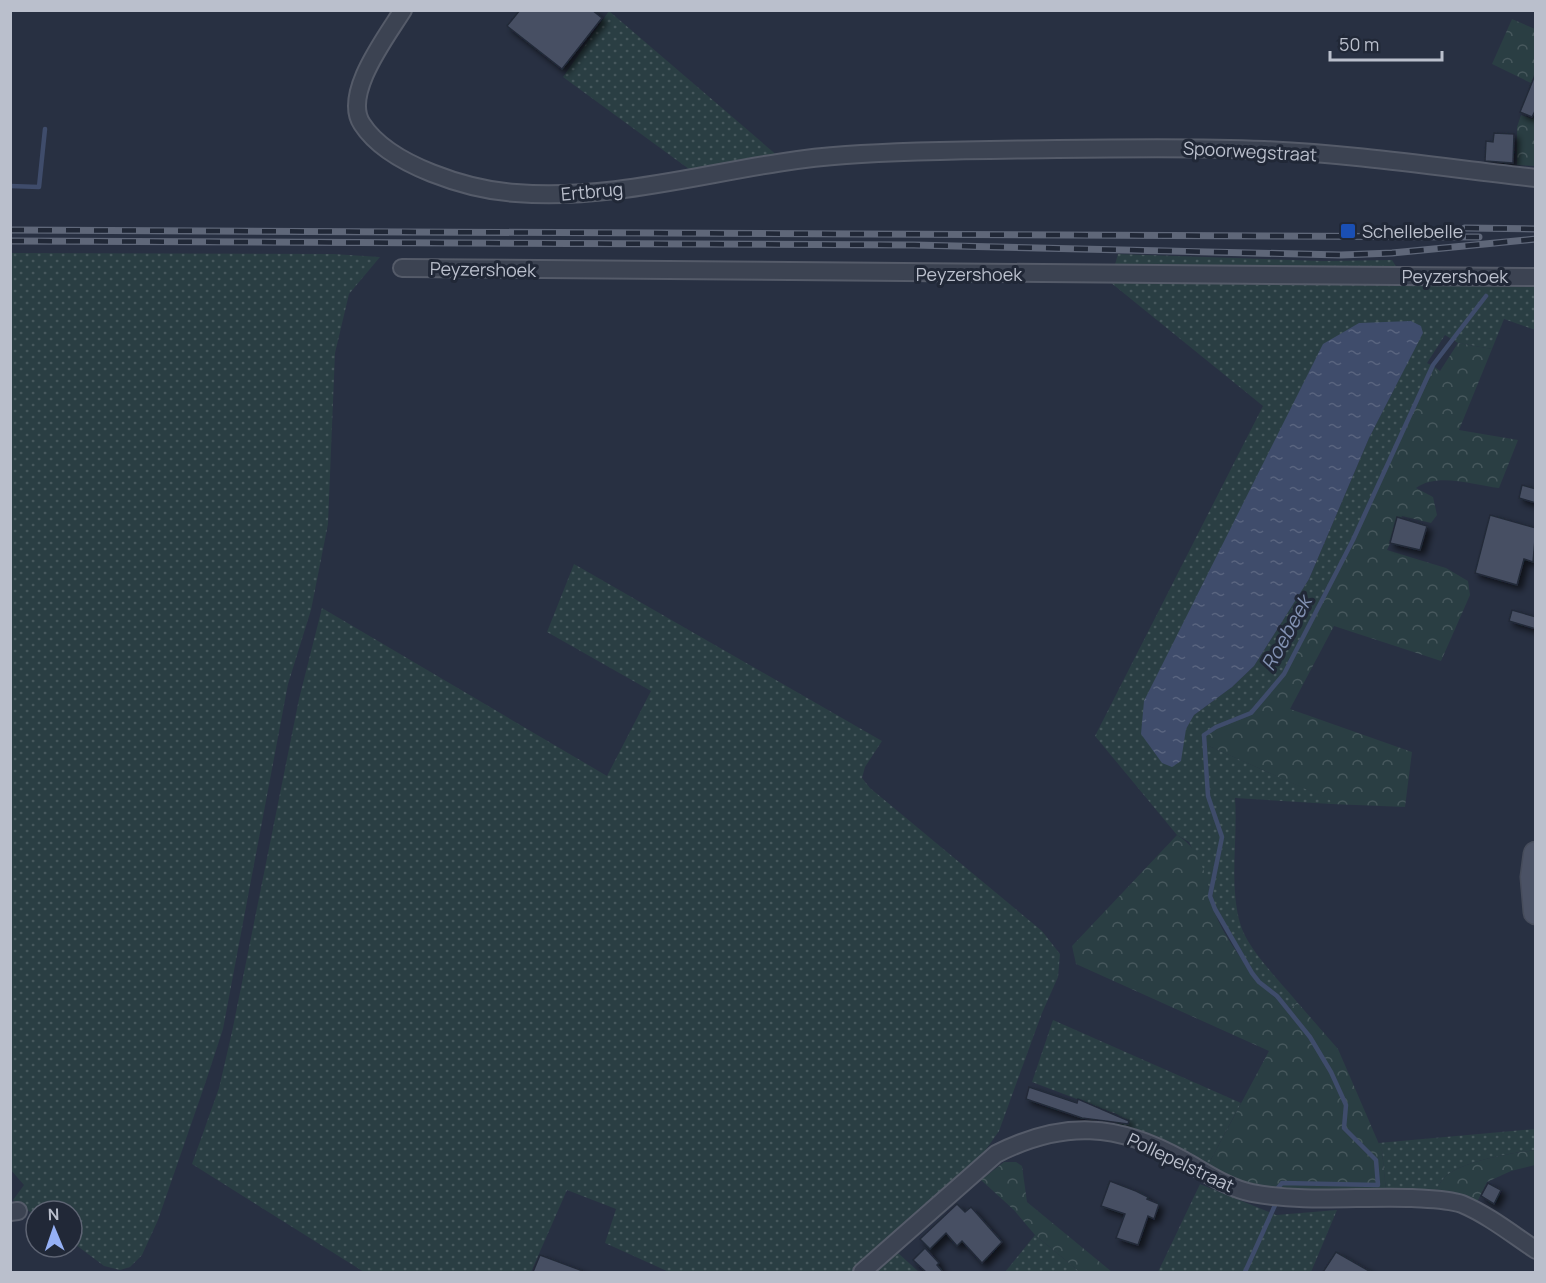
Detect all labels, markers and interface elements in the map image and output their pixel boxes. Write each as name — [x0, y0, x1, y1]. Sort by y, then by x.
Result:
scale bar — [1330, 24, 1442, 62]
text: 50 m — [1339, 32, 1379, 56]
street label: Spoorwegstraat — [1182, 136, 1318, 166]
street label: Ertbrug — [560, 176, 624, 206]
place label: Schellebelle — [1362, 219, 1463, 243]
marker: Schellebelle — [1339, 222, 1357, 240]
street label: Peyzershoek — [430, 256, 537, 282]
street label: Peyzershoek — [916, 262, 1023, 286]
street label: Peyzershoek — [1402, 264, 1509, 288]
water label: Roebeek — [1254, 588, 1319, 675]
street label: Pollepelstraat — [1124, 1127, 1238, 1197]
north arrow — [24, 1199, 84, 1259]
text: N — [47, 1203, 60, 1225]

